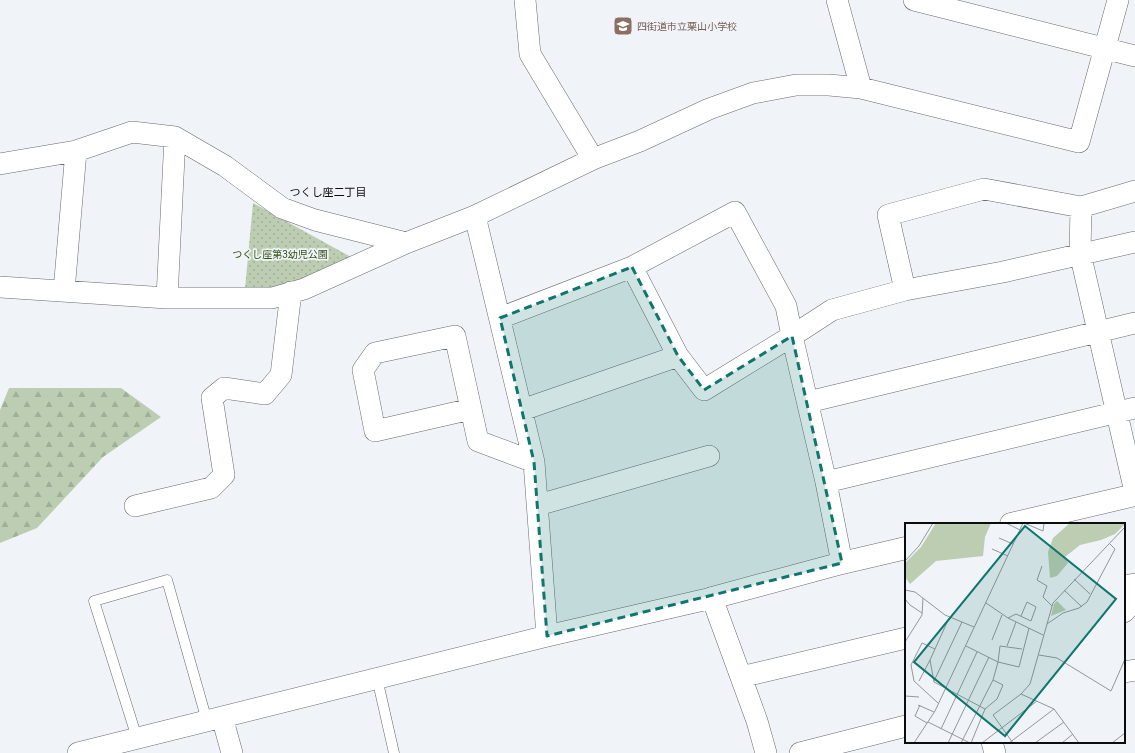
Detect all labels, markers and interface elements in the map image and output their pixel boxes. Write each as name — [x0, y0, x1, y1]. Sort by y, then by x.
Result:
school or university icon: 四街道市立栗山小学校 — [612, 15, 634, 37]
place label: 四街道市立栗山小学校 — [637, 21, 737, 32]
district label: つくし座二丁目 — [290, 186, 367, 199]
park label: つくし座第3幼児公園 — [232, 249, 328, 260]
inset map — [905, 523, 1125, 743]

